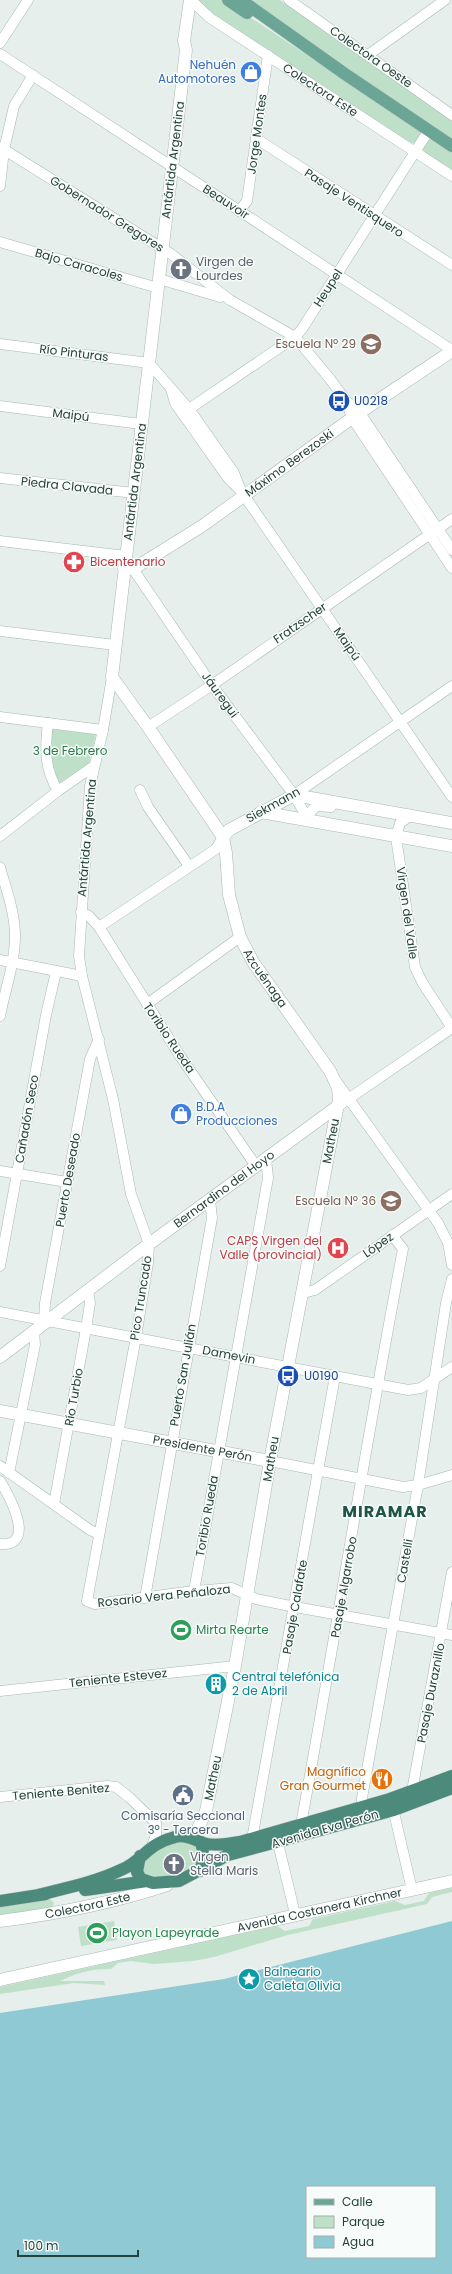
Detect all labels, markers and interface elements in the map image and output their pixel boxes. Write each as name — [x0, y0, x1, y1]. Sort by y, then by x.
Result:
street label: Colectora Oeste — [327, 22, 416, 91]
place label: Nehuén Automotores — [158, 56, 236, 87]
shop icon: Nehuén Automotores — [238, 59, 264, 85]
street label: Colectora Este — [280, 59, 362, 120]
street label: Jorge Montes — [242, 93, 271, 175]
street label: Antártida Argentina — [157, 100, 188, 220]
street label: Pasaje Ventisquero — [301, 164, 408, 241]
street label: Gobernador Gregores — [47, 172, 168, 256]
street label: Beauvoir — [200, 180, 253, 223]
street label: Bajo Caracoles — [33, 244, 125, 285]
place label: Virgen de Lourdes — [196, 253, 254, 284]
church icon: Virgen de Lourdes — [168, 256, 194, 282]
street label: Heupel — [309, 265, 346, 310]
school or university icon: Escuela Nº 29 — [358, 331, 384, 357]
place label: Escuela Nº 29 — [276, 335, 356, 352]
street label: Río Pinturas — [38, 340, 110, 365]
bus stop icon: U0218 — [326, 388, 352, 414]
place label: U0218 — [354, 392, 388, 409]
street label: Maipú — [52, 404, 91, 425]
street label: Antártida Argentina — [119, 422, 150, 542]
street label: Máximo Berezoski — [241, 425, 337, 501]
street label: Piedra Clavada — [20, 472, 114, 499]
pharmacy icon: Bicentenario — [61, 549, 87, 575]
place label: Bicentenario — [90, 553, 166, 570]
street label: Fratzscher — [270, 598, 330, 647]
street label: Maipú — [330, 624, 365, 664]
street label: Jáuregui — [198, 668, 243, 721]
park label: 3 de Febrero — [33, 742, 108, 759]
street label: Antártida Argentina — [73, 778, 100, 898]
street label: Siekmann — [243, 783, 303, 826]
street label: Virgen del Valle — [393, 866, 422, 960]
street label: Azcuénaga — [240, 946, 292, 1011]
street label: Toribio Rueda — [139, 999, 199, 1077]
street label: Cañadón Seco — [10, 1073, 43, 1164]
place label: B.D.A Producciones — [196, 1098, 277, 1129]
shop icon: B.D.A Producciones — [168, 1101, 194, 1127]
street label: Matheu — [318, 1117, 343, 1165]
street label: Puerto Deseado — [51, 1131, 84, 1228]
street label: Bernardino del Hoyo — [170, 1146, 278, 1231]
school or university icon: Escuela Nº 36 — [378, 1188, 404, 1214]
place label: Escuela Nº 36 — [295, 1192, 376, 1209]
street label: López — [359, 1228, 396, 1261]
place label: CAPS Virgen del Valle (provincial) — [219, 1232, 322, 1263]
hospital icon: CAPS Virgen del Valle (provincial) — [325, 1235, 351, 1261]
street label: Pico Truncado — [125, 1254, 156, 1342]
street label: Puerto San Julián — [165, 1322, 200, 1427]
street label: Damevin — [201, 1341, 257, 1368]
bus stop icon: U0190 — [275, 1363, 301, 1389]
street label: Río Turbio — [60, 1366, 87, 1427]
place label: U0190 — [304, 1367, 339, 1384]
street label: Presidente Perón — [152, 1430, 254, 1466]
street label: Matheu — [258, 1435, 283, 1483]
street label: Toribio Rueda — [191, 1474, 222, 1558]
district label: MIRAMAR — [342, 1500, 428, 1523]
street label: Pasaje Algarrobo — [326, 1535, 361, 1639]
street label: Castelli — [392, 1538, 417, 1584]
street label: Pasaje Calafate — [278, 1558, 311, 1655]
street label: Rosario Vera Peñaloza — [97, 1580, 231, 1611]
sports icon: Mirta Rearte — [168, 1617, 194, 1643]
place label: Mirta Rearte — [196, 1621, 269, 1638]
street label: Pasaje Duraznillo — [412, 1641, 449, 1744]
street label: Teniente Estevez — [68, 1664, 168, 1691]
place label: Central telefónica 2 de Abril — [232, 1668, 339, 1699]
building icon: Central telefónica 2 de Abril — [203, 1671, 229, 1697]
street label: Matheu — [199, 1754, 226, 1802]
place label: Magnífico Gran Gourmet — [280, 1763, 366, 1794]
restaurant icon: Magnífico Gran Gourmet — [369, 1766, 395, 1792]
street label: Teniente Benitez — [12, 1779, 110, 1804]
public building icon: Comisaría Seccional 3º - Tercera — [170, 1782, 196, 1808]
street label: Avenida Eva Perón — [269, 1805, 380, 1852]
place label: Comisaría Seccional 3º - Tercera — [121, 1807, 245, 1838]
place label: Virgen Stella Maris — [190, 1848, 258, 1879]
church icon: Virgen Stella Maris — [161, 1851, 187, 1877]
street label: Avenida Costanera Kirchner — [235, 1883, 404, 1936]
street label: Colectora Este — [44, 1887, 132, 1922]
sports icon: Playon Lapeyrade — [84, 1920, 110, 1946]
place label: Playon Lapeyrade — [112, 1924, 219, 1941]
place label: Balneario Caleta Olivia — [264, 1963, 341, 1994]
place icon: Balneario Caleta Olivia — [236, 1966, 262, 1992]
legend — [306, 2186, 436, 2258]
text: Calle — [342, 2193, 373, 2210]
text: Parque — [342, 2213, 385, 2230]
scale bar — [18, 2232, 138, 2258]
text: Agua — [342, 2233, 374, 2250]
text: 100 m — [24, 2237, 58, 2254]

